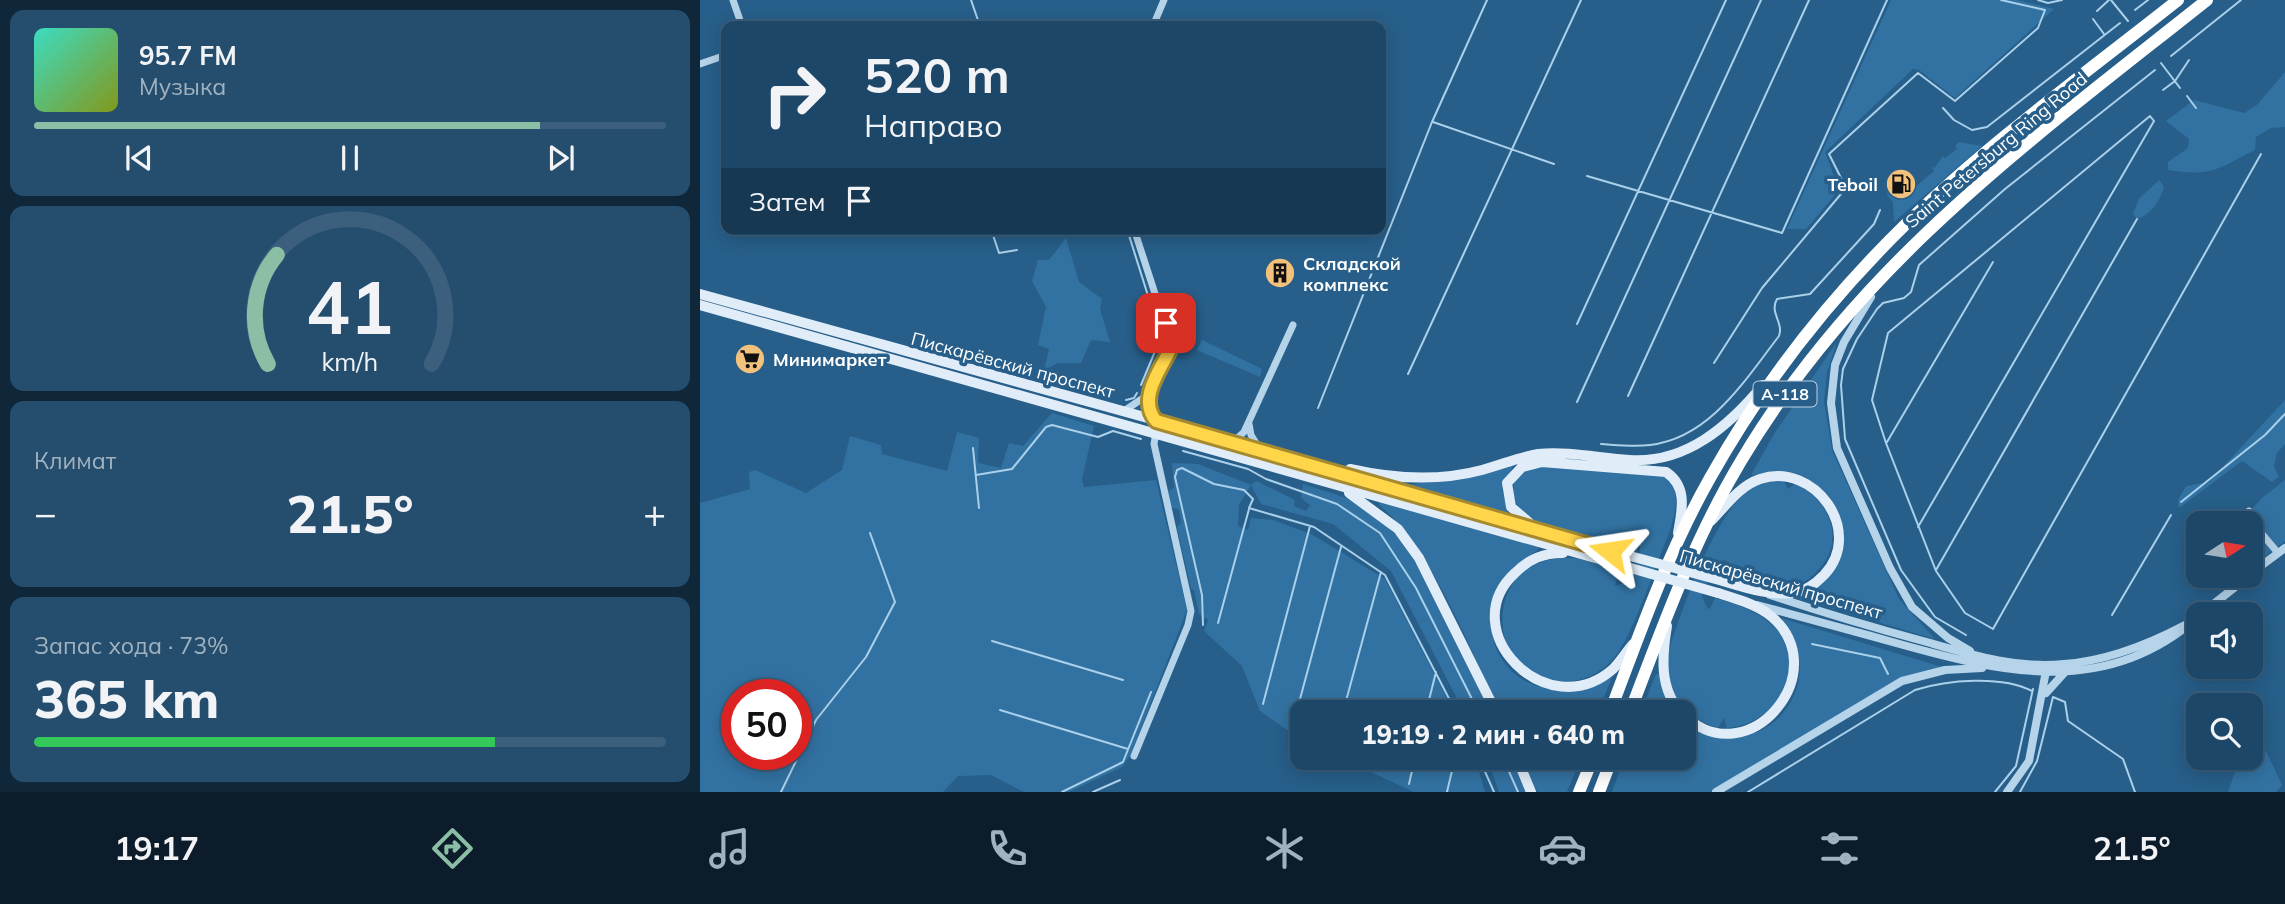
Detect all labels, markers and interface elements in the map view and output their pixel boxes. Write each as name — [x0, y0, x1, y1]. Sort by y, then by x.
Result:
text: 95.7 FM — [139, 39, 237, 72]
text: 520 m — [864, 44, 1010, 105]
icon: right — [749, 49, 840, 140]
street label: Saint Petersburg Ring Road — [1900, 67, 2092, 233]
text: Музыка — [139, 72, 226, 101]
text: Направо — [864, 105, 1003, 145]
icon: previous — [120, 139, 158, 177]
icon: pause — [331, 139, 369, 177]
icon: next — [542, 139, 580, 177]
fuel station icon: Teboil — [1884, 167, 1918, 201]
place label: Teboil — [1827, 173, 1878, 196]
icon: arrive — [840, 182, 878, 220]
text: Затем — [749, 185, 826, 218]
place label: Складской комплекс — [1303, 252, 1401, 296]
building icon: Складской комплекс — [1263, 256, 1297, 290]
text: 41 — [306, 262, 394, 353]
pin — [1136, 293, 1196, 353]
icon: arrive — [1147, 304, 1185, 342]
street label: Пискарёвский проспект — [909, 327, 1118, 403]
supermarket icon: Минимаркет — [733, 342, 767, 376]
text: km/h — [322, 346, 378, 377]
place label: Минимаркет — [773, 348, 887, 371]
road number: А-118 — [1754, 382, 1816, 406]
text: Климат — [34, 446, 116, 475]
text: 21.5° — [286, 481, 414, 546]
text: − — [34, 489, 57, 537]
text: + — [643, 489, 666, 537]
north arrow — [2186, 511, 2263, 588]
map controls — [2186, 511, 2263, 770]
position arrow — [1573, 514, 1647, 588]
street label: Пискарёвский проспект — [1677, 544, 1886, 624]
button: sound — [2186, 602, 2263, 679]
text: Запас хода · 73% — [34, 631, 229, 660]
text: 365 km — [34, 666, 219, 731]
speed limit sign: 50 — [721, 679, 812, 770]
button: search — [2186, 693, 2263, 770]
text: 19:19 · 2 мин · 640 m — [1361, 718, 1625, 751]
icon: directions — [428, 824, 477, 873]
icon: music — [705, 824, 754, 873]
icon: phone — [983, 824, 1032, 873]
icon: climate — [1260, 824, 1309, 873]
icon: car — [1538, 824, 1587, 873]
icon: filters — [1815, 824, 1864, 873]
text: 19:17 — [114, 828, 199, 868]
text: 21.5° — [2093, 828, 2171, 868]

